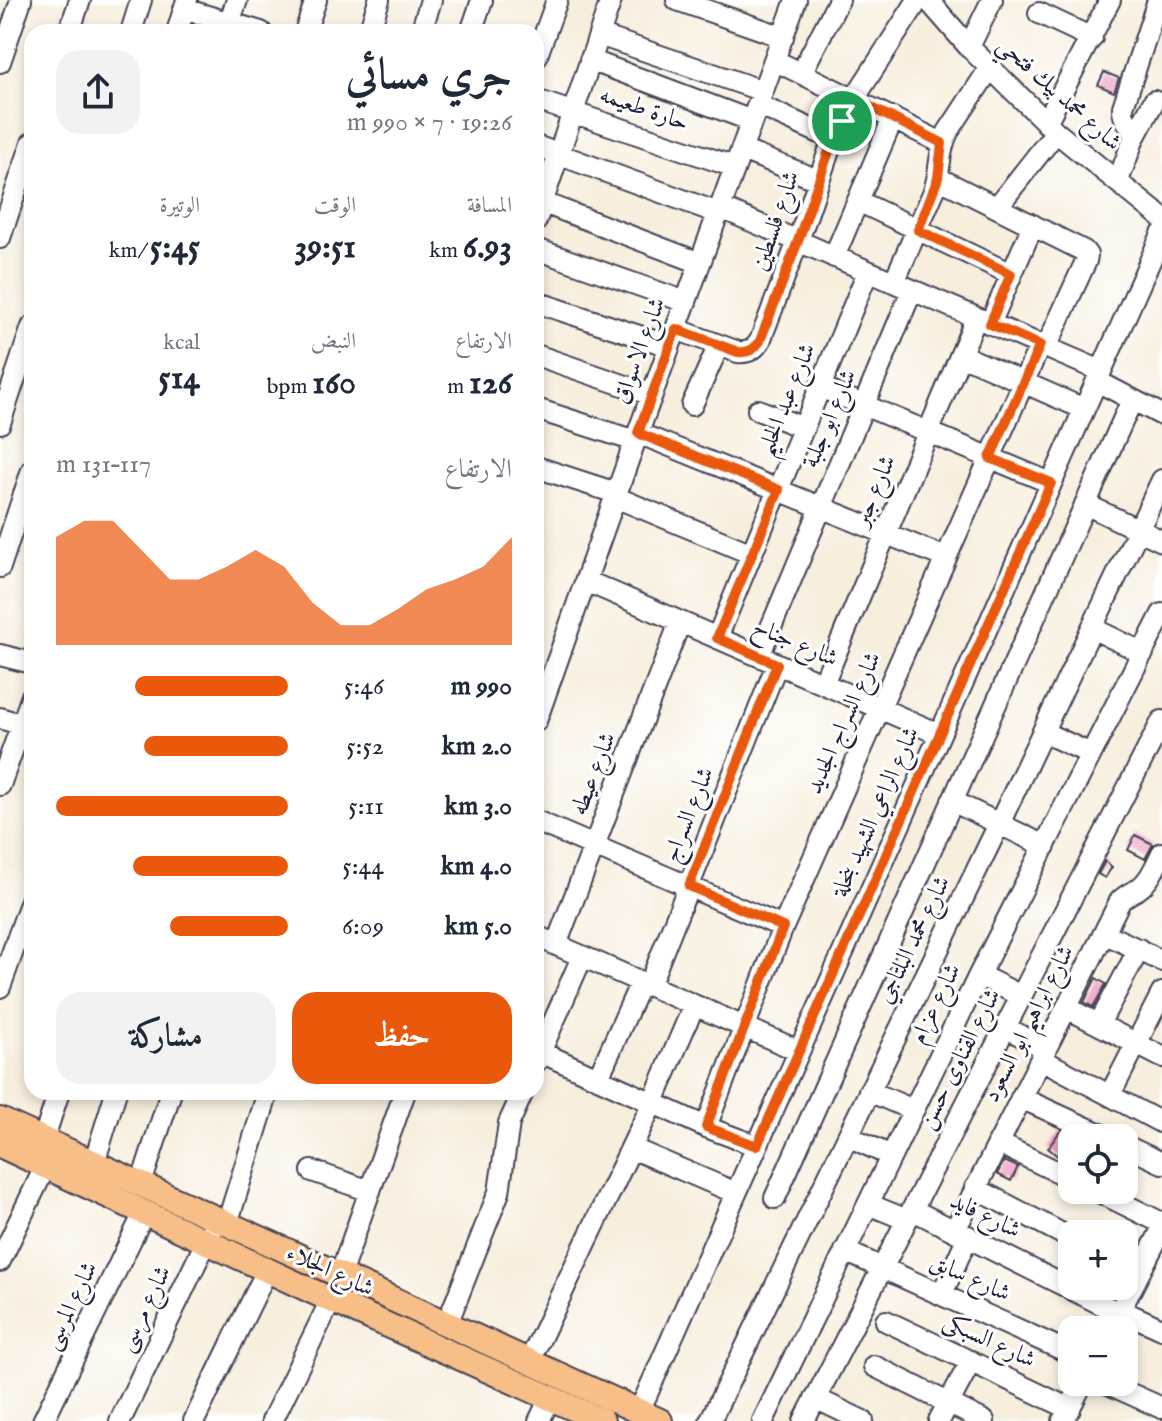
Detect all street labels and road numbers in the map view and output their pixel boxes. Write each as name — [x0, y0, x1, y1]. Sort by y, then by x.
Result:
street label: شارع محمد بيك فتحي — [986, 30, 1128, 163]
street label: حارة طعيمه — [595, 79, 693, 139]
street label: شارع فلسطين — [744, 167, 810, 276]
street label: شارع الاسواق — [606, 293, 676, 410]
street label: شارع عبد الحليم — [750, 339, 830, 464]
street label: شارع ابو جلبة — [795, 365, 867, 474]
street label: شارع جبر — [845, 451, 907, 535]
street label: شارع جناح — [746, 611, 842, 679]
street label: شارع السراج الجديد — [799, 647, 893, 800]
street label: شارع الراعي الشهيد بنحلة — [824, 722, 930, 904]
street label: شارع عيطه — [564, 728, 627, 821]
street label: شارع السراج — [656, 763, 726, 869]
street label: شارع محمد البلتاجي — [870, 871, 961, 1010]
street label: شارع ابراهيم ابو السعود — [976, 940, 1088, 1111]
street label: شارع عزام — [903, 959, 972, 1051]
street label: شارع القناوى حسن — [911, 983, 1011, 1136]
street label: شارع فايد — [943, 1186, 1026, 1249]
street label: شارع الجلاء — [280, 1237, 379, 1307]
street label: شارع سابق — [924, 1247, 1015, 1312]
street label: شارع المرسى — [36, 1257, 108, 1357]
street label: شارع مرسى — [111, 1261, 182, 1359]
street label: شارع السبكى — [936, 1306, 1040, 1379]

